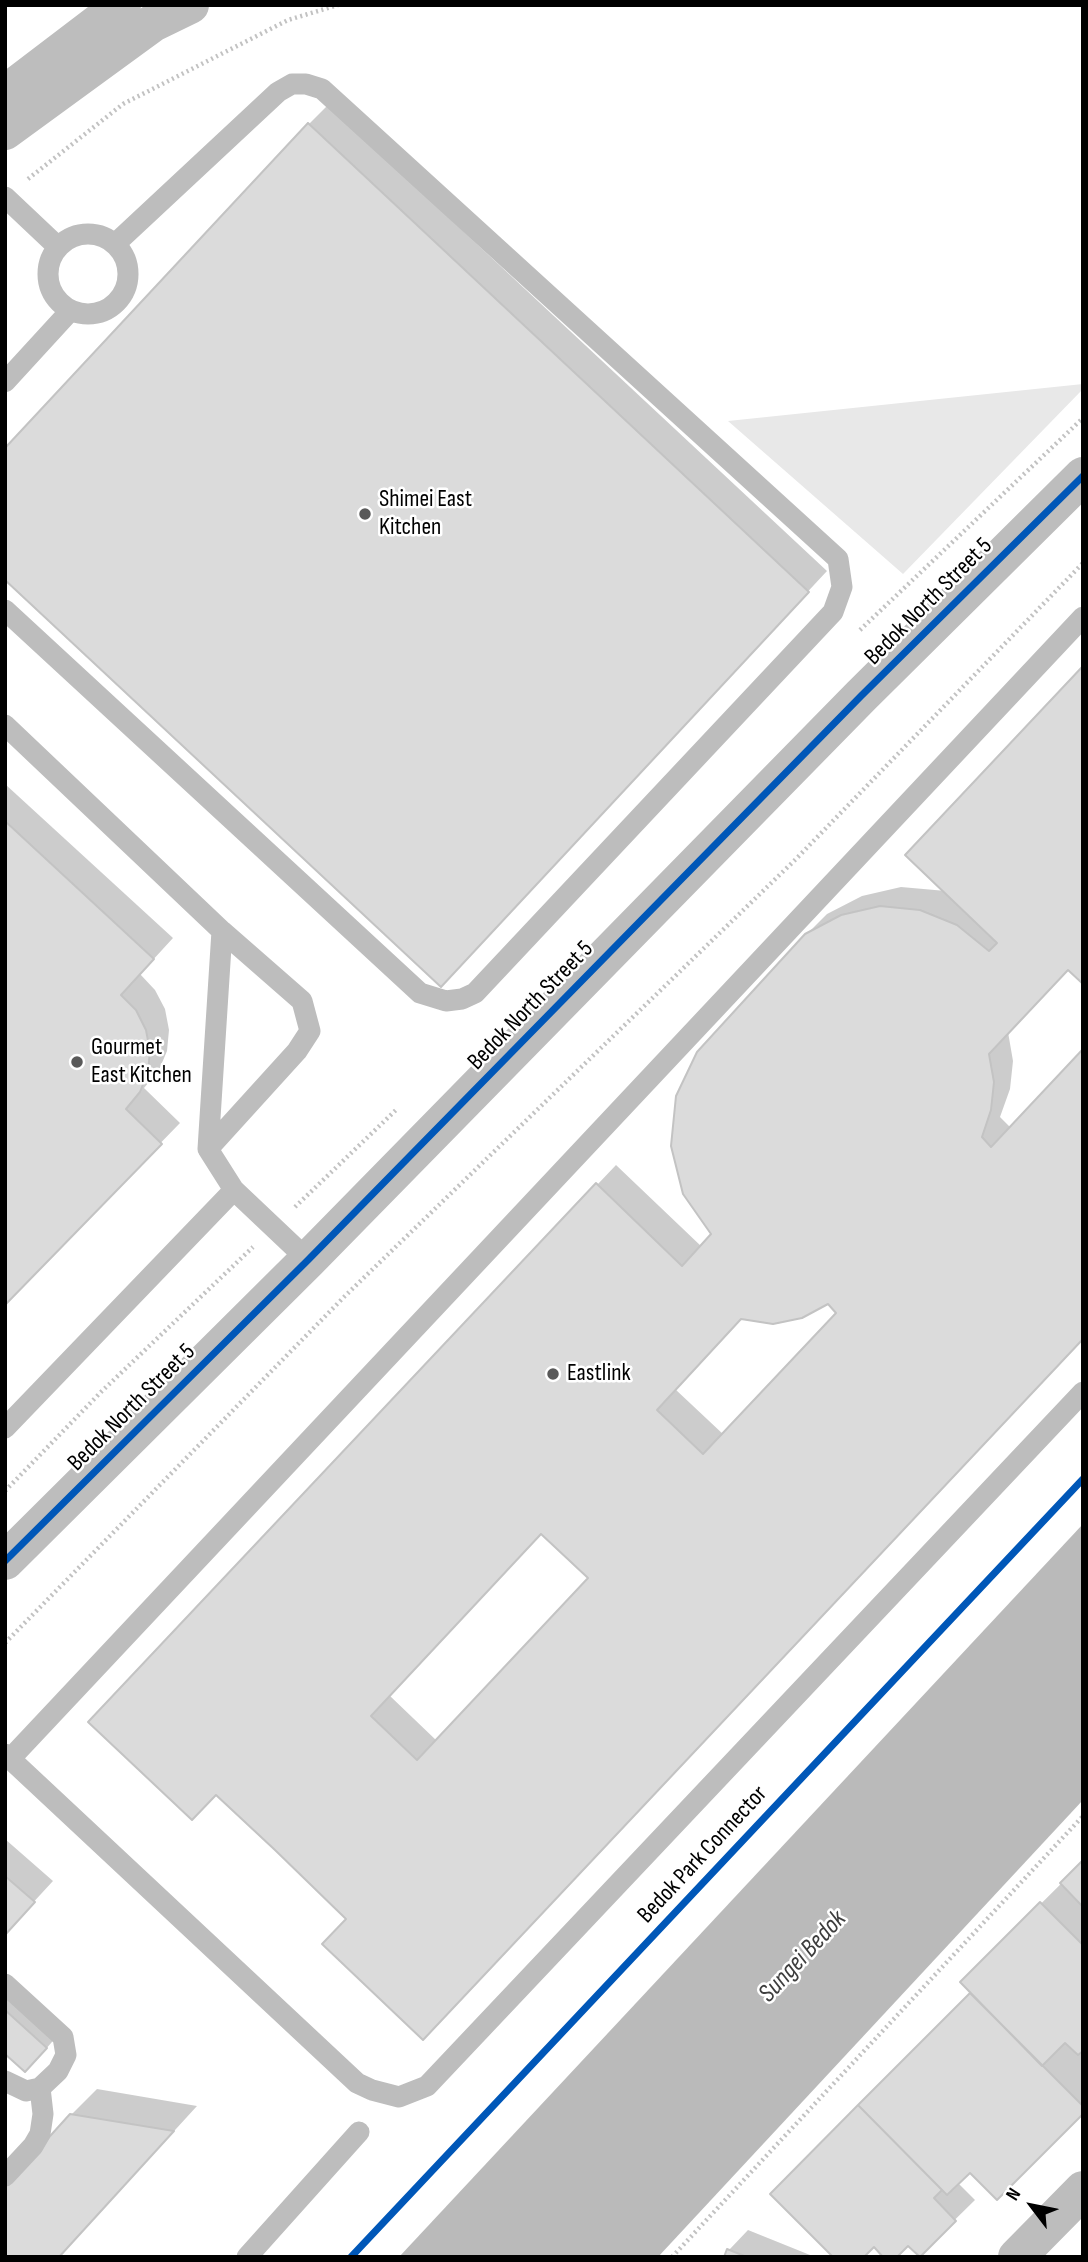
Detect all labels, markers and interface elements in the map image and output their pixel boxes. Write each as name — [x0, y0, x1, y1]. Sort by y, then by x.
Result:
place label: Shimei East Kitchen — [379, 486, 472, 542]
marker: Shimei East Kitchen — [357, 506, 373, 522]
street label: Bedok North Street 5 — [859, 532, 999, 672]
street label: Bedok North Street 5 — [462, 936, 600, 1076]
place label: Gourmet East Kitchen — [91, 1034, 192, 1090]
marker: Gourmet East Kitchen — [69, 1054, 85, 1070]
street label: Bedok North Street 5 — [62, 1338, 202, 1478]
place label: Eastlink — [567, 1360, 631, 1388]
marker: Eastlink — [545, 1366, 561, 1382]
street label: Bedok Park Connector — [632, 1780, 774, 1930]
water label: Sungei Bedok — [753, 1905, 853, 2009]
north arrow — [997, 2171, 1067, 2241]
text: N — [1001, 2184, 1026, 2205]

